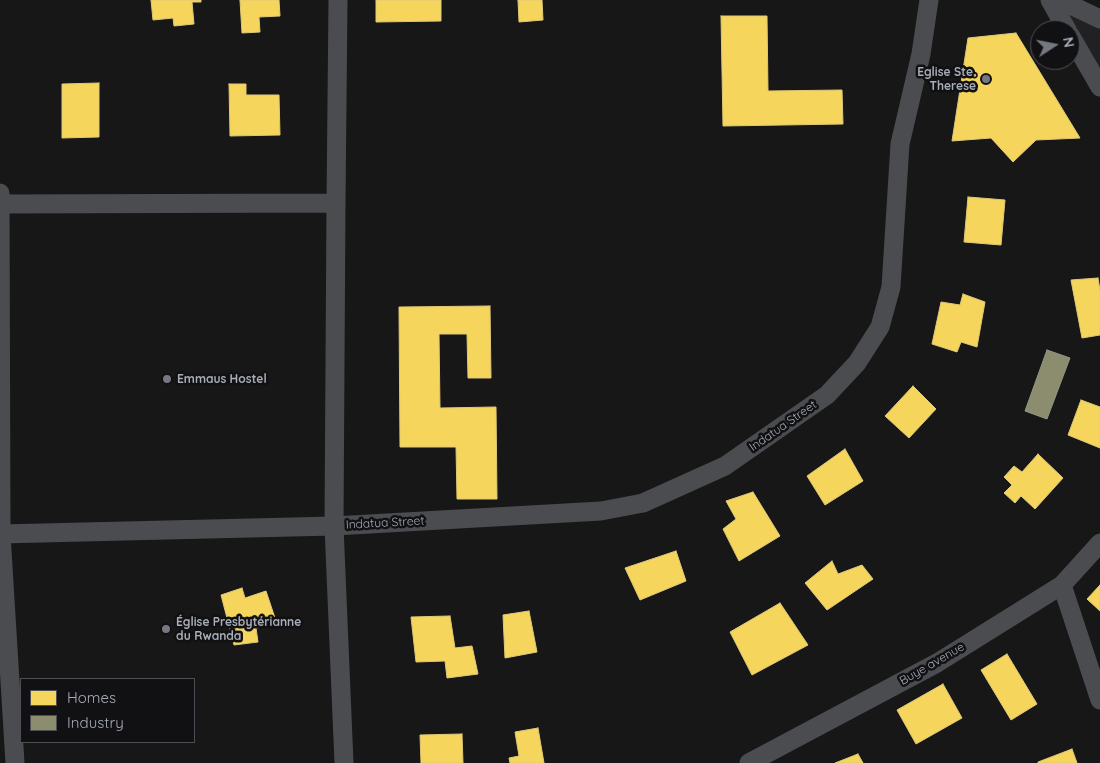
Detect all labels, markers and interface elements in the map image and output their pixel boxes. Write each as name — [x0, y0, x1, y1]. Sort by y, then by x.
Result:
north arrow — [1030, 20, 1080, 70]
text: N — [1059, 36, 1079, 49]
place label: Eglise Ste. Therese — [917, 65, 976, 93]
marker: Eglise Ste. Therese — [980, 73, 992, 85]
place label: Emmaus Hostel — [177, 372, 267, 386]
marker: Emmaus Hostel — [161, 373, 173, 385]
street label: Indatua Street — [747, 398, 819, 454]
street label: Indatua Street — [345, 514, 425, 532]
place label: Église Presbytérianne du Rwanda — [176, 615, 301, 643]
marker: Église Presbytérianne du Rwanda — [160, 623, 172, 635]
street label: Buye avenue — [897, 640, 967, 688]
legend — [20, 678, 195, 743]
text: Homes — [67, 688, 116, 707]
text: Industry — [67, 713, 124, 732]

